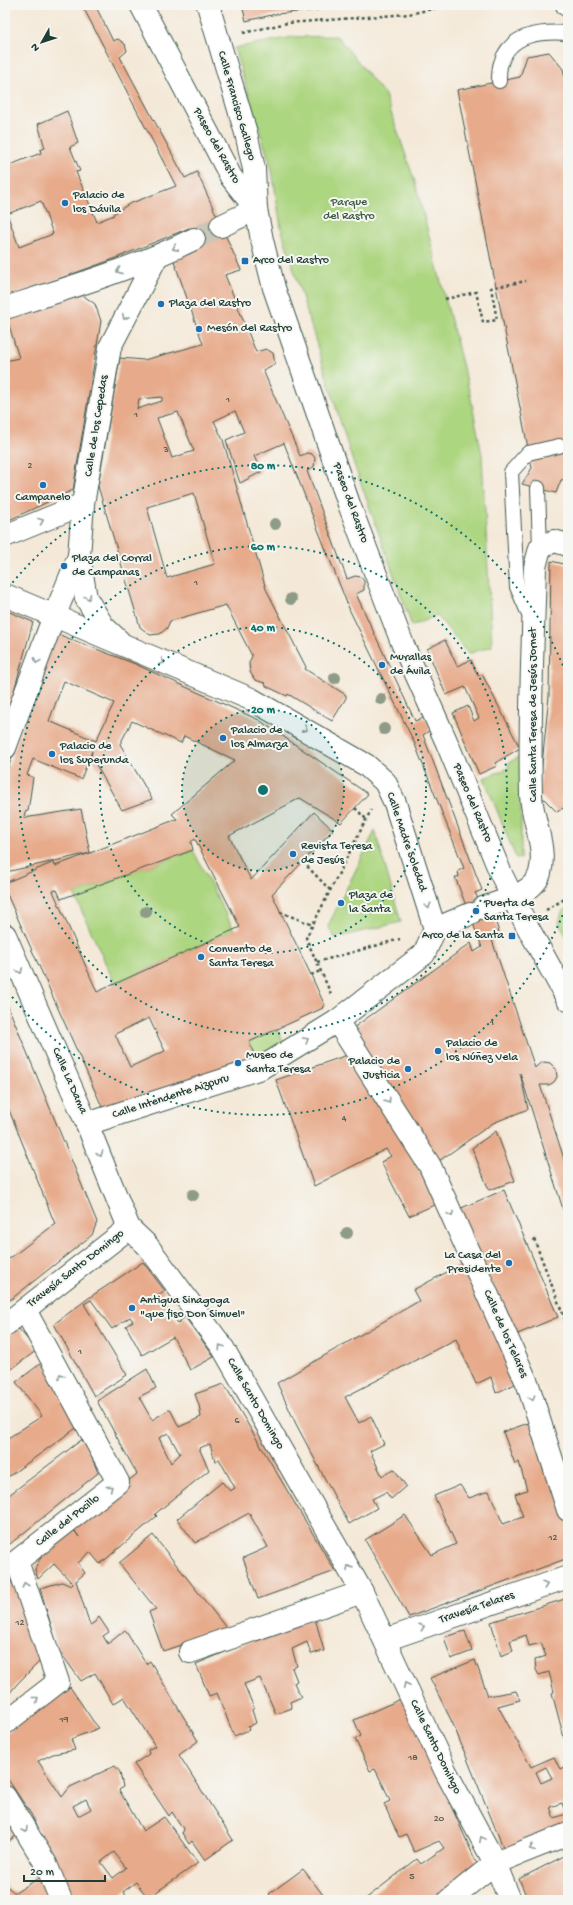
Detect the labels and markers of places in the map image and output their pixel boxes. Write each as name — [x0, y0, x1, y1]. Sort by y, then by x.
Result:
place label: Palacio de los Dávila — [72, 189, 125, 217]
marker: Palacio de los Dávila — [60, 198, 70, 208]
place label: Arco del Rastro — [253, 254, 329, 268]
marker: Arco del Rastro — [240, 256, 250, 266]
place label: Plaza del Rastro — [168, 297, 251, 311]
marker: Plaza del Rastro — [156, 299, 166, 309]
place label: Mesón del Rastro — [207, 322, 292, 336]
marker: Mesón del Rastro — [194, 324, 204, 334]
marker: Campanelo — [38, 480, 48, 490]
place label: Campanelo — [15, 491, 71, 505]
place label: Plaza del Corral de Campanas — [71, 552, 152, 580]
marker: Plaza del Corral de Campanas — [59, 561, 69, 571]
place label: Murallas de Ávila — [390, 651, 432, 679]
marker: Murallas de Ávila — [377, 660, 387, 670]
place label: Palacio de los Almarza — [230, 724, 289, 752]
marker: Palacio de los Almarza — [218, 733, 228, 743]
place label: Palacio de los Superunda — [59, 740, 129, 768]
marker: Palacio de los Superunda — [47, 749, 57, 759]
centre of rings — [256, 783, 270, 797]
place label: Revista Teresa de Jesús — [301, 840, 373, 868]
marker: Revista Teresa de Jesús — [288, 849, 298, 859]
place label: Plaza de la Santa — [348, 889, 394, 917]
place label: Puerta de Santa Teresa — [483, 897, 549, 925]
marker: Plaza de la Santa — [336, 898, 346, 908]
marker: Puerta de Santa Teresa — [471, 906, 481, 916]
place label: Arco de la Santa — [422, 929, 504, 943]
marker: Arco de la Santa — [507, 931, 517, 941]
place label: Convento de Santa Teresa — [209, 943, 274, 971]
marker: Convento de Santa Teresa — [196, 952, 206, 962]
place label: Palacio de los Núñez Vela — [445, 1037, 518, 1065]
marker: Palacio de los Núñez Vela — [433, 1046, 443, 1056]
place label: Museo de Santa Teresa — [246, 1049, 311, 1077]
place label: Palacio de Justicia — [347, 1055, 401, 1083]
marker: Museo de Santa Teresa — [233, 1058, 243, 1068]
marker: Palacio de Justicia — [403, 1064, 413, 1074]
place label: La Casa del Presidente — [444, 1249, 502, 1277]
marker: La Casa del Presidente — [504, 1258, 514, 1268]
place label: Antigua Sinagoga "que fiso Don Simuel" — [140, 1294, 245, 1322]
marker: Antigua Sinagoga "que fiso Don Simuel" — [127, 1303, 137, 1313]

